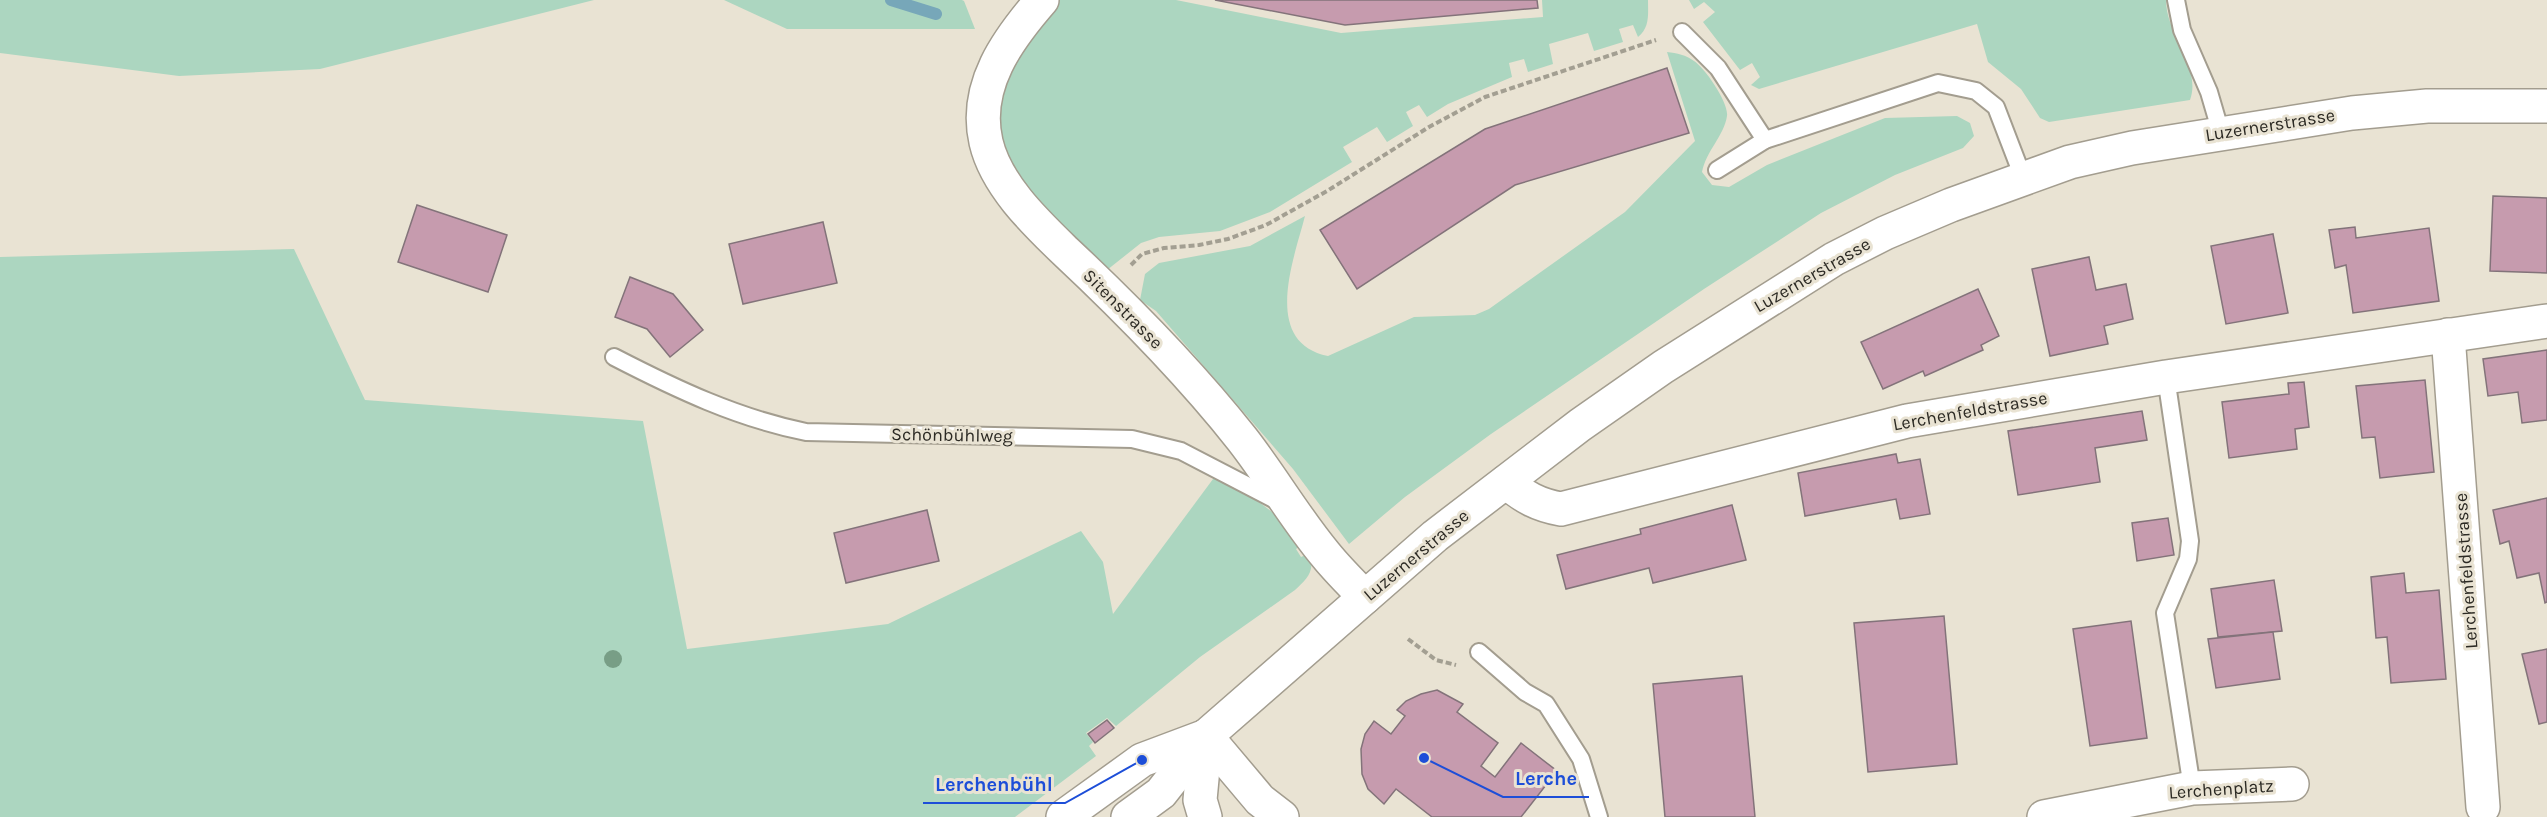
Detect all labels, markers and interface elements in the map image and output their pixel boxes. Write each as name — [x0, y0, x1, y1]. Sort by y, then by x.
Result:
street label: Luzernerstrasse — [2204, 104, 2336, 146]
street label: Luzernerstrasse — [1750, 233, 1874, 317]
street label: Sitenstrasse — [1078, 264, 1168, 354]
street label: Lerchenfeldstrasse — [1891, 387, 2049, 435]
street label: Schönbühlweg — [891, 423, 1013, 447]
street label: Lerchenfeldstrasse — [2450, 492, 2482, 650]
street label: Luzernerstrasse — [1359, 504, 1473, 606]
callout: Lerche — [1503, 759, 1589, 797]
callout: Lerchenbühl — [923, 765, 1065, 803]
text: Lerche — [1515, 767, 1577, 790]
text: Lerchenbühl — [935, 773, 1053, 796]
street label: Lerchenplatz — [2168, 774, 2274, 804]

